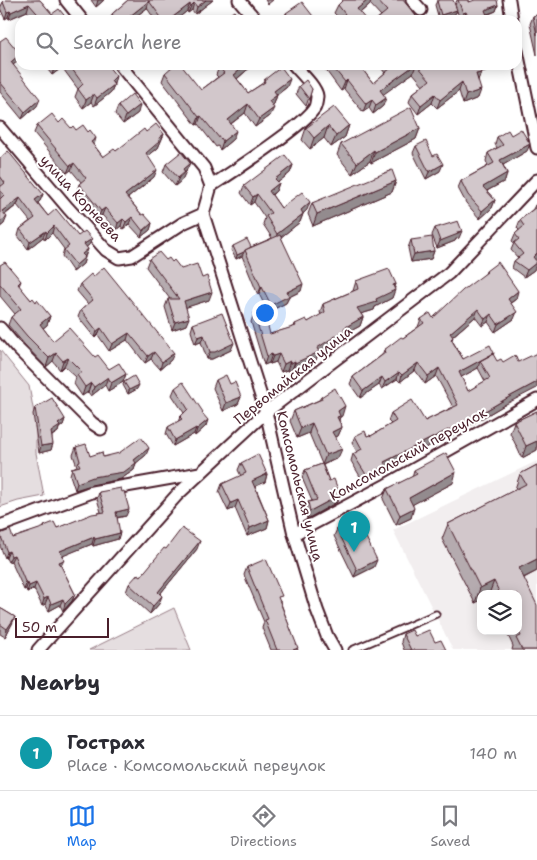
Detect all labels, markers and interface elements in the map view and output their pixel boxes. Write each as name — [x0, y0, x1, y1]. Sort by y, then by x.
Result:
search box — [15, 15, 522, 70]
icon: search — [33, 29, 61, 57]
text: Search here — [73, 30, 182, 55]
street label: улица Корнеева — [36, 151, 126, 245]
your location — [252, 300, 278, 326]
street label: Первомайская улица — [230, 322, 356, 428]
street label: Комсомольский переулок — [326, 403, 490, 505]
street label: Комсомольская улица — [273, 409, 327, 563]
pin: 1 — [338, 511, 370, 552]
map controls — [477, 590, 522, 635]
button: layers — [477, 590, 522, 635]
scale bar — [15, 615, 109, 638]
text: 50 m — [22, 618, 57, 636]
text: Nearby — [20, 669, 100, 697]
text: Гострах — [67, 730, 145, 755]
text: 1 — [32, 743, 40, 764]
text: 140 m — [470, 743, 517, 764]
text: Place · Комсомольский переулок — [67, 755, 326, 776]
tab: Map — [67, 802, 97, 850]
tab: Directions — [230, 802, 297, 850]
tab: Saved — [431, 802, 470, 850]

